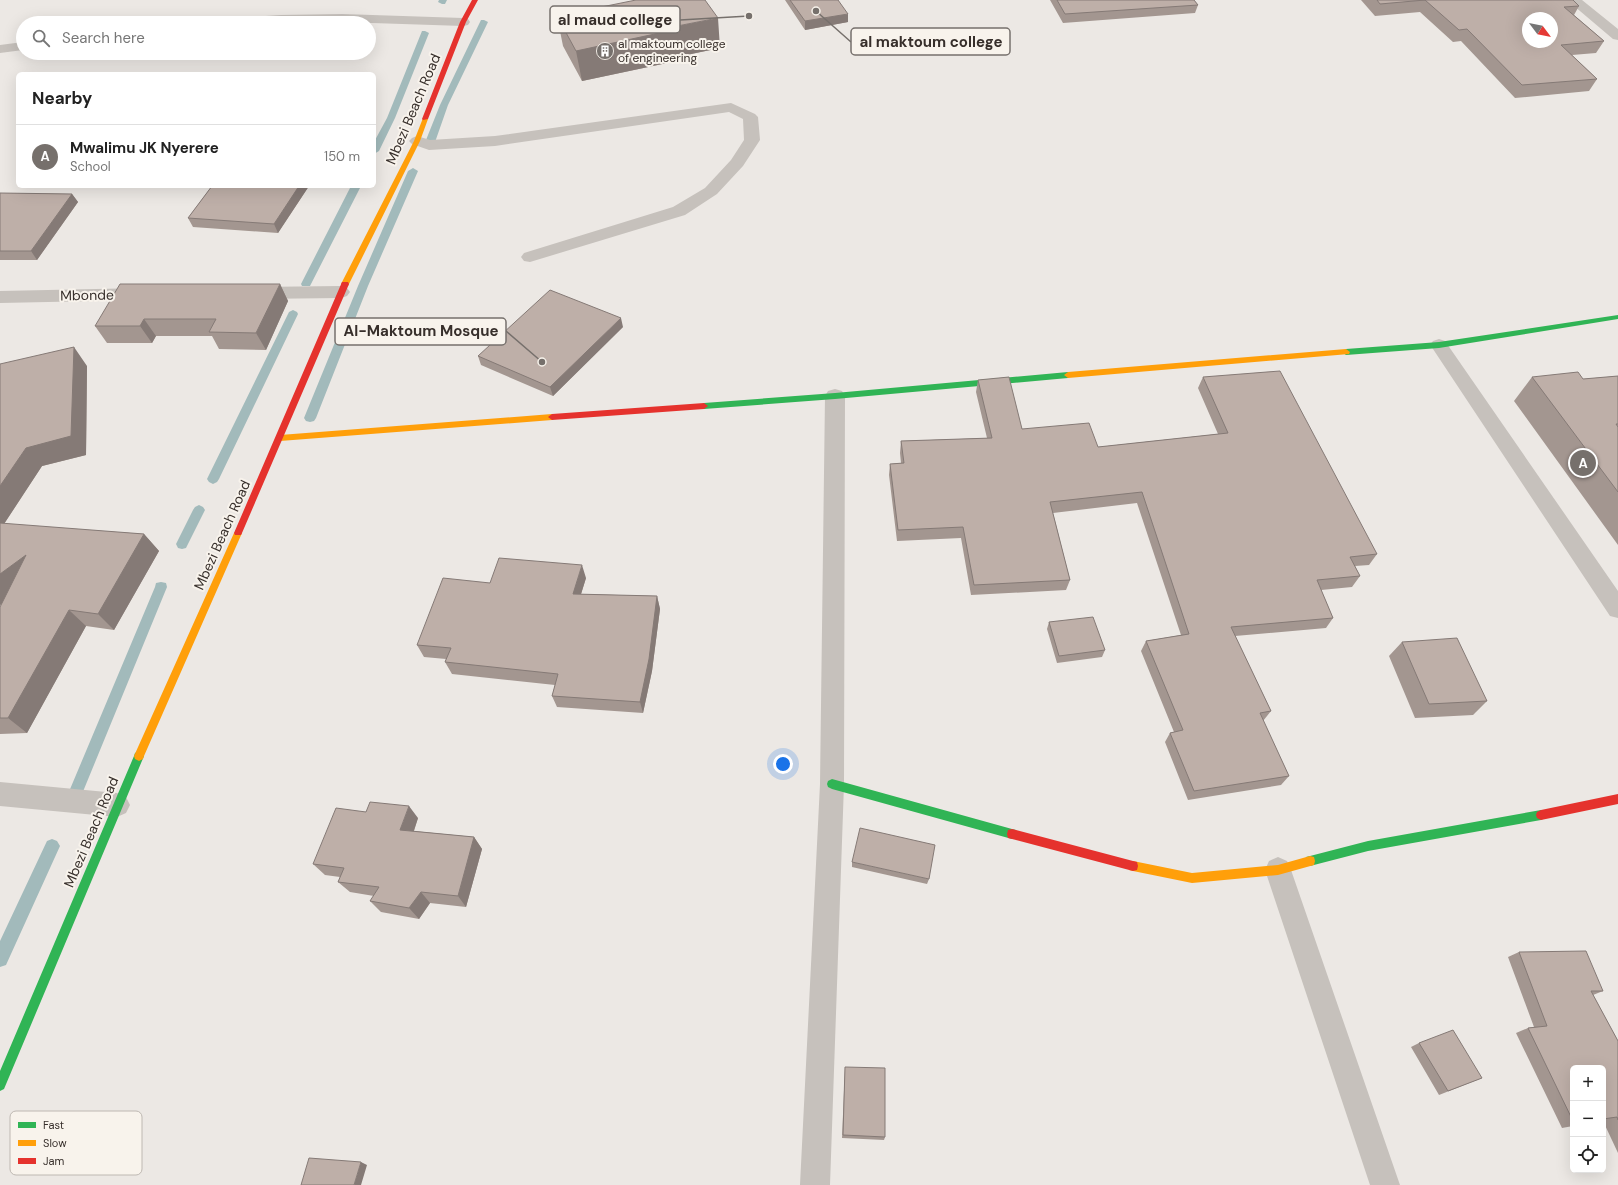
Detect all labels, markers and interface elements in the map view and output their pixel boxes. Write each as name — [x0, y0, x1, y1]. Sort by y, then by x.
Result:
callout: al maud college — [550, 6, 680, 33]
text: al maud college — [558, 10, 672, 30]
north arrow — [1522, 12, 1558, 48]
search box — [16, 16, 376, 60]
icon: search — [30, 27, 52, 49]
text: Search here — [62, 28, 145, 48]
callout: al maktoum college — [851, 28, 1010, 55]
text: al maktoum college — [860, 32, 1003, 52]
place label: al maktoum college of engineering — [618, 36, 726, 66]
building icon: al maktoum college of engineering — [595, 41, 615, 61]
street label: Mbezi Beach Road — [382, 51, 444, 167]
text: Nearby — [32, 87, 92, 109]
text: Mwalimu JK Nyerere — [70, 138, 219, 158]
text: A — [40, 148, 50, 165]
text: 150 m — [324, 148, 360, 165]
text: School — [70, 158, 111, 175]
street label: Mbonde — [60, 286, 114, 304]
callout: Al-Maktoum Mosque — [335, 318, 506, 345]
text: Al-Maktoum Mosque — [344, 321, 498, 341]
pin: A — [1570, 448, 1596, 478]
street label: Mbezi Beach Road — [190, 477, 254, 593]
your location — [773, 754, 793, 774]
street label: Mbezi Beach Road — [60, 774, 122, 890]
map controls — [1570, 1065, 1606, 1173]
button: + — [1570, 1065, 1606, 1101]
button: − — [1570, 1101, 1606, 1137]
legend — [10, 1111, 142, 1175]
text: Fast — [43, 1118, 64, 1132]
text: Slow — [43, 1136, 67, 1150]
button: locate — [1570, 1137, 1606, 1173]
text: Jam — [43, 1154, 64, 1168]

